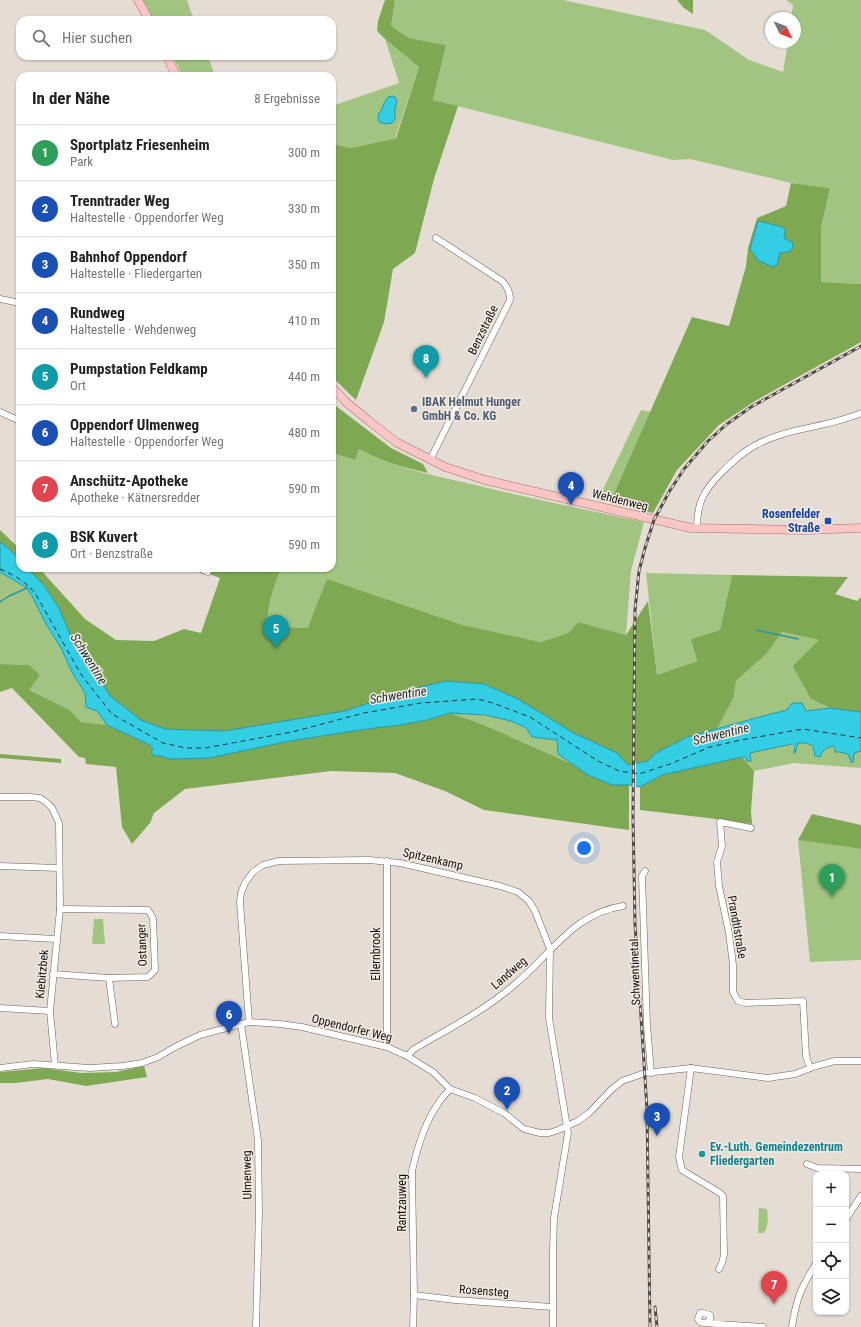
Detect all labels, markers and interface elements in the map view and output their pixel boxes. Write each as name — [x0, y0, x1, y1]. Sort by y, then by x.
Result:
north arrow — [765, 12, 801, 48]
search box — [16, 16, 336, 60]
icon: search — [30, 27, 52, 49]
text: Hier suchen — [62, 29, 132, 47]
text: In der Nähe — [32, 88, 110, 108]
text: 8 Ergebnisse — [254, 91, 320, 106]
text: Sportplatz Friesenheim — [70, 136, 210, 154]
text: 1 — [42, 145, 48, 160]
text: 300 m — [288, 145, 320, 160]
text: Park — [70, 154, 93, 169]
text: Trenntrader Weg — [70, 192, 170, 210]
text: 2 — [42, 201, 48, 216]
text: 330 m — [288, 201, 320, 216]
text: Haltestelle · Oppendorfer Weg — [70, 210, 224, 225]
text: Bahnhof Oppendorf — [70, 248, 187, 266]
text: 3 — [42, 257, 48, 272]
text: 350 m — [288, 257, 320, 272]
text: Haltestelle · Fliedergarten — [70, 266, 202, 281]
street label: Benzstraße — [465, 303, 501, 357]
text: Rundweg — [70, 304, 125, 322]
text: 4 — [42, 313, 48, 328]
text: 410 m — [288, 313, 320, 328]
text: Haltestelle · Wehdenweg — [70, 322, 196, 337]
pin: 8 — [413, 345, 439, 378]
text: Pumpstation Feldkamp — [70, 360, 208, 378]
text: 5 — [42, 369, 48, 384]
text: 440 m — [288, 369, 320, 384]
text: Ort — [70, 378, 86, 393]
place label: IBAK Helmut Hunger GmbH & Co. KG — [422, 395, 521, 423]
marker: IBAK Helmut Hunger GmbH & Co. KG — [409, 404, 419, 414]
text: Oppendorf Ulmenweg — [70, 416, 199, 434]
text: 6 — [42, 425, 48, 440]
text: 480 m — [288, 425, 320, 440]
text: Haltestelle · Oppendorfer Weg — [70, 434, 224, 449]
text: Anschütz-Apotheke — [70, 472, 188, 490]
pin: 4 — [558, 472, 584, 505]
text: 7 — [42, 481, 48, 496]
text: 590 m — [288, 481, 320, 496]
street label: Wehdenweg — [591, 486, 649, 514]
text: Apotheke · Kätnersredder — [70, 490, 200, 505]
place label: Rosenfelder Straße — [762, 507, 820, 535]
marker: Rosenfelder Straße — [823, 516, 833, 526]
text: BSK Kuvert — [70, 528, 138, 546]
text: 8 — [42, 537, 48, 552]
text: 590 m — [288, 537, 320, 552]
text: Ort · Benzstraße — [70, 546, 153, 561]
pin: 5 — [263, 615, 289, 648]
water label: Schwentine — [67, 631, 111, 687]
water label: Schwentine — [369, 683, 428, 707]
water label: Schwentine — [691, 720, 751, 748]
your location — [574, 838, 594, 858]
street label: Spitzenkamp — [402, 845, 464, 873]
pin: 1 — [819, 864, 845, 897]
street label: Prandtlstraße — [725, 894, 750, 960]
street label: Ostanger — [134, 923, 150, 967]
street label: Ellernbrook — [369, 927, 383, 981]
street label: Schwentinetal — [627, 938, 643, 1006]
street label: Kiebitzbek — [33, 948, 51, 999]
street label: Landweg — [488, 954, 530, 992]
pin: 6 — [216, 1001, 242, 1034]
street label: Oppendorfer Weg — [310, 1011, 394, 1045]
pin: 2 — [494, 1077, 520, 1110]
pin: 3 — [644, 1103, 670, 1136]
place label: Ev.-Luth. Gemeindezentrum Fliedergarten — [710, 1140, 843, 1168]
marker: Ev.-Luth. Gemeindezentrum Fliedergarten — [697, 1149, 707, 1159]
street label: Ulmenweg — [240, 1150, 254, 1200]
map controls — [813, 1171, 849, 1315]
button: + — [813, 1171, 849, 1207]
street label: Rantzauweg — [395, 1174, 409, 1232]
button: − — [813, 1207, 849, 1243]
button: locate — [813, 1243, 849, 1279]
pin: 7 — [761, 1271, 787, 1304]
button: layers — [813, 1279, 849, 1315]
street label: Rosensteg — [459, 1282, 509, 1300]

